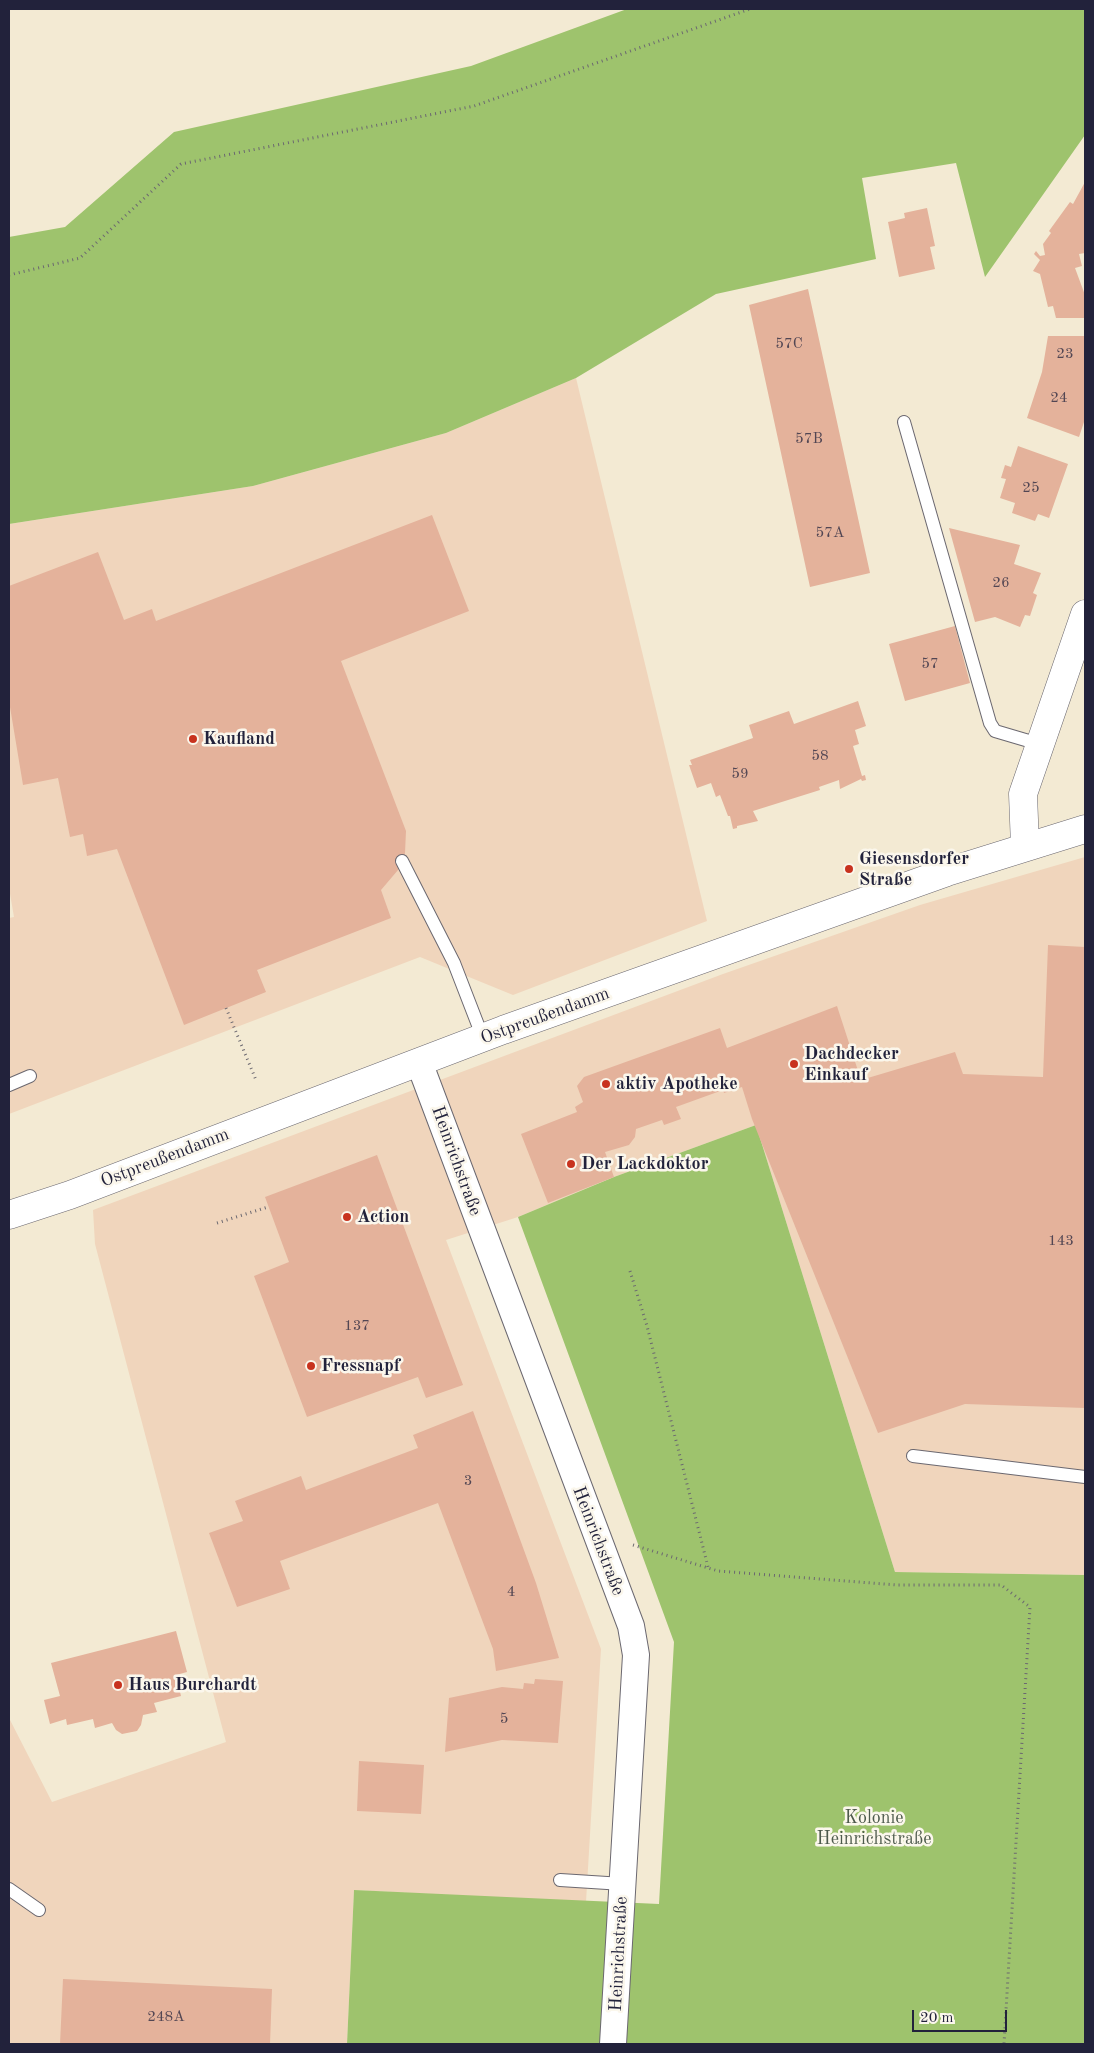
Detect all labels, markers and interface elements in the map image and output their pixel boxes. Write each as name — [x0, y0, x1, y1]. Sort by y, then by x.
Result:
house number: 57C — [775, 335, 803, 353]
house number: 23 — [1056, 345, 1074, 363]
house number: 24 — [1050, 389, 1068, 407]
house number: 57B — [795, 430, 823, 448]
house number: 25 — [1022, 479, 1040, 497]
house number: 57A — [816, 524, 844, 542]
house number: 26 — [992, 574, 1010, 592]
house number: 57 — [921, 655, 939, 673]
place label: Kaufland — [203, 728, 275, 750]
marker: Kaufland — [187, 733, 199, 745]
house number: 58 — [811, 747, 829, 765]
house number: 59 — [731, 765, 749, 783]
place label: Giesensdorfer Straße — [859, 848, 969, 891]
marker: Giesensdorfer Straße — [843, 863, 855, 875]
street label: Ostpreußendamm — [478, 983, 612, 1049]
place label: Dachdecker Einkauf — [804, 1043, 899, 1086]
marker: Dachdecker Einkauf — [788, 1058, 800, 1070]
place label: aktiv Apotheke — [616, 1073, 738, 1095]
marker: aktiv Apotheke — [600, 1078, 612, 1090]
street label: Heinrichstraße — [426, 1103, 486, 1219]
street label: Ostpreußendamm — [98, 1124, 232, 1192]
place label: Der Lackdoktor — [581, 1153, 708, 1175]
marker: Der Lackdoktor — [565, 1158, 577, 1170]
place label: Action — [357, 1206, 409, 1228]
marker: Action — [341, 1211, 353, 1223]
house number: 143 — [1048, 1232, 1074, 1250]
house number: 137 — [344, 1317, 370, 1335]
place label: Fressnapf — [321, 1355, 400, 1377]
marker: Fressnapf — [305, 1360, 317, 1372]
house number: 3 — [464, 1472, 472, 1490]
street label: Heinrichstraße — [567, 1483, 629, 1599]
house number: 4 — [507, 1583, 515, 1601]
place label: Haus Burchardt — [128, 1674, 257, 1696]
marker: Haus Burchardt — [112, 1679, 124, 1691]
house number: 5 — [500, 1710, 508, 1728]
park label: Kolonie Heinrichstraße — [816, 1807, 932, 1850]
street label: Heinrichstraße — [605, 1896, 633, 2012]
scale bar — [914, 2000, 1009, 2032]
house number: 248A — [147, 2008, 185, 2026]
text: 20 m — [920, 2011, 954, 2026]

